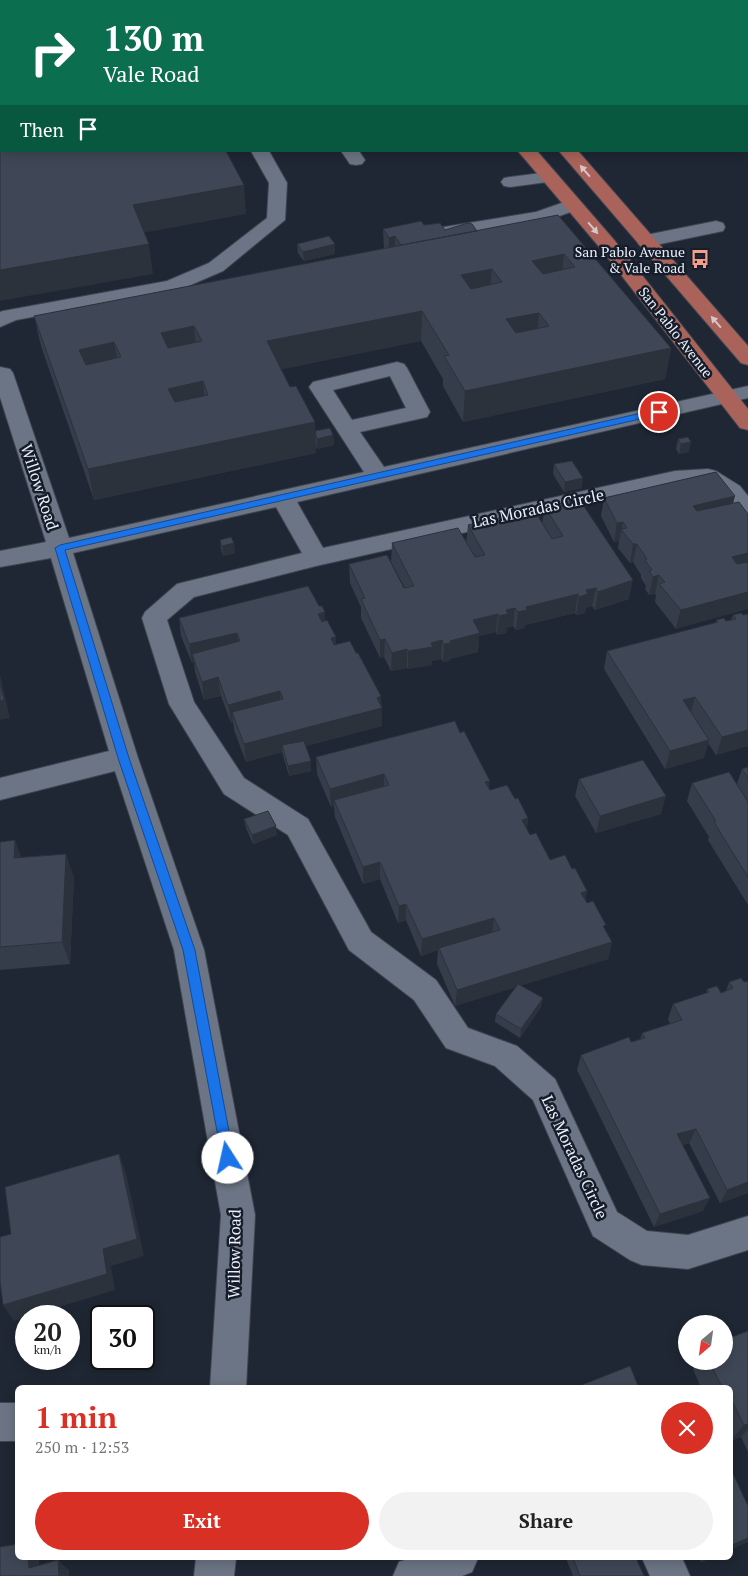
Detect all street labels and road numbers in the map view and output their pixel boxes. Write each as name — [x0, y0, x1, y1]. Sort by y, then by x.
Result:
street label: San Pablo Avenue — [635, 283, 717, 381]
street label: Willow Road — [16, 441, 64, 533]
street label: Las Moradas Circle — [470, 483, 606, 533]
street label: Las Moradas Circle — [537, 1092, 613, 1222]
street label: Willow Road — [222, 1209, 246, 1299]

